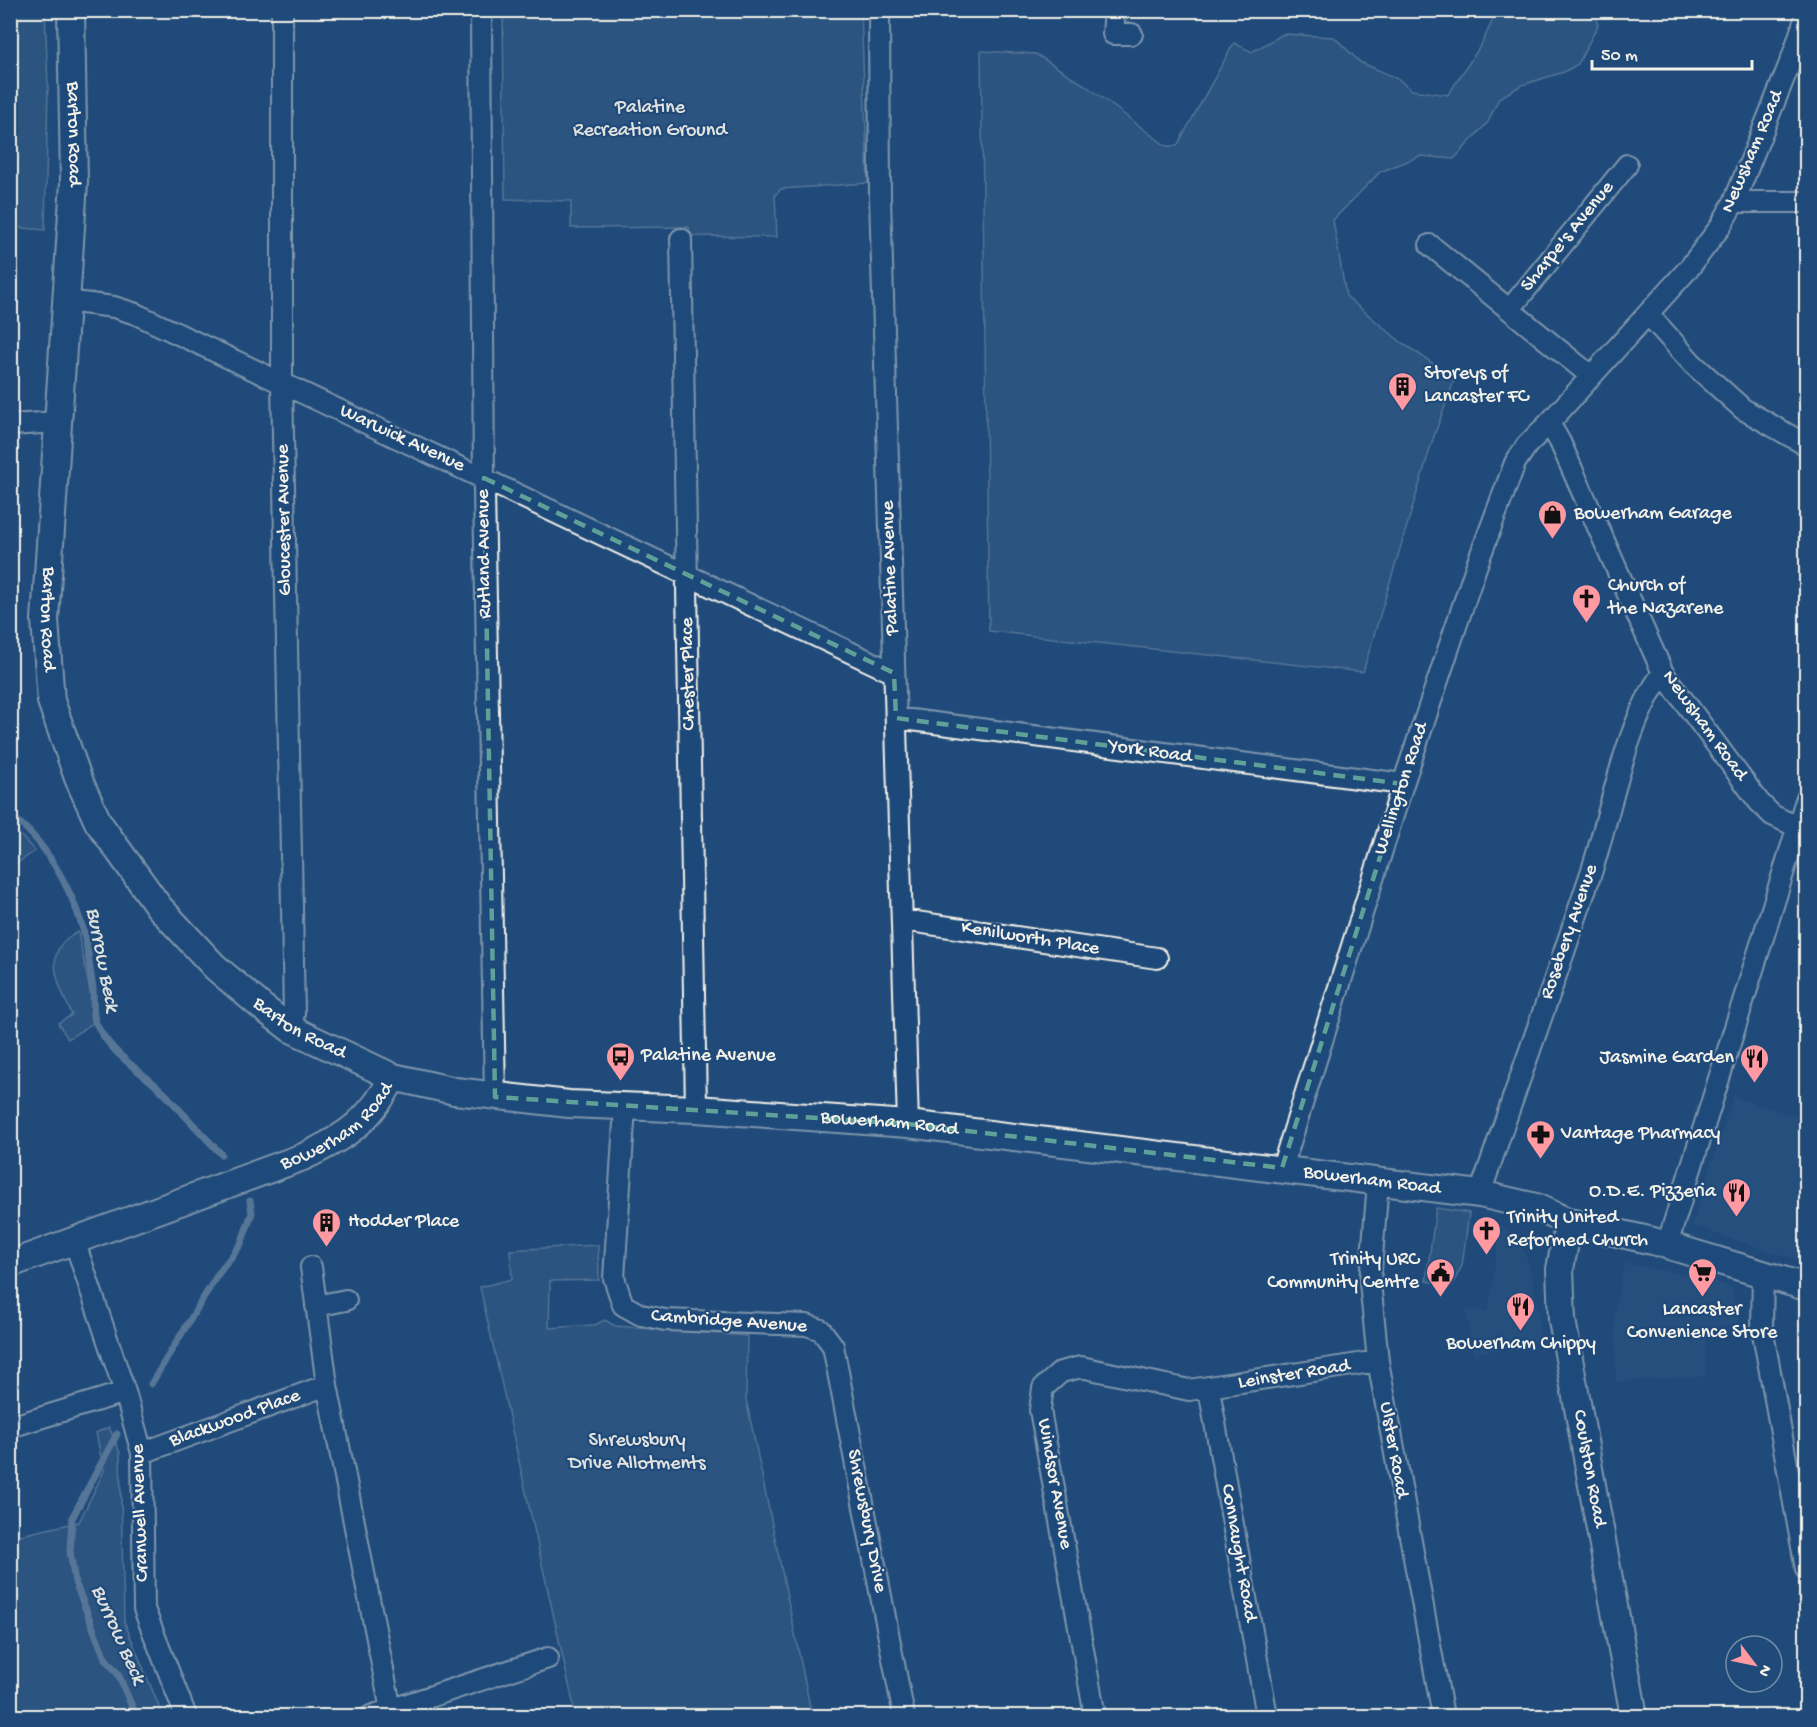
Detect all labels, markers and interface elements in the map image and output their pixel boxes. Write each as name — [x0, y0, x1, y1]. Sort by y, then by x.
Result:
scale bar — [1592, 33, 1752, 71]
text: 50 m — [1601, 46, 1638, 67]
street label: Barton Road — [61, 80, 86, 189]
street label: Newsham Road — [1717, 85, 1790, 217]
park label: Palatine Recreation Ground — [573, 97, 729, 143]
street label: Sharpe's Avenue — [1516, 177, 1620, 297]
place label: Storeys of Lancaster FC — [1424, 363, 1530, 409]
building icon: Storeys of Lancaster FC — [1387, 370, 1419, 412]
street label: Warwick Avenue — [336, 400, 469, 478]
street label: Gloucester Avenue — [272, 443, 298, 596]
street label: Rutland Avenue — [472, 488, 498, 619]
shop icon: Bowerham Garage — [1537, 498, 1569, 540]
street label: Palatine Avenue — [877, 500, 905, 637]
place label: Bowerham Garage — [1573, 503, 1733, 526]
street label: Barton Road — [33, 565, 60, 674]
place label: Church of the Nazarene — [1606, 575, 1724, 621]
church icon: Church of the Nazarene — [1571, 582, 1603, 624]
street label: Chester Place — [677, 617, 701, 731]
street label: Newsham Road — [1656, 666, 1753, 787]
street label: Wellington Road — [1370, 718, 1435, 858]
street label: York Road — [1105, 734, 1195, 770]
street label: Rosebery Avenue — [1536, 861, 1604, 1003]
water label: Burrow Beck — [79, 906, 124, 1017]
street label: Kenilworth Place — [959, 917, 1102, 961]
street label: Barton Road — [247, 992, 352, 1066]
bus stop icon: Palatine Avenue — [604, 1040, 636, 1082]
restaurant icon: Jasmine Garden — [1739, 1042, 1771, 1084]
place label: Palatine Avenue — [640, 1045, 777, 1068]
place label: Jasmine Garden — [1599, 1047, 1734, 1070]
street label: Bowerham Road — [277, 1076, 400, 1176]
street label: Bowerham Road — [819, 1106, 962, 1142]
pharmacy icon: Vantage Pharmacy — [1524, 1118, 1556, 1160]
place label: Vantage Pharmacy — [1560, 1123, 1720, 1146]
street label: Bowerham Road — [1301, 1161, 1444, 1201]
restaurant icon: O.D.E. Pizzeria — [1721, 1176, 1753, 1218]
place label: O.D.E. Pizzeria — [1589, 1181, 1717, 1204]
building icon: Hodder Place — [311, 1206, 343, 1248]
place label: Trinity United Reformed Church — [1506, 1207, 1648, 1253]
place label: Hodder Place — [348, 1211, 460, 1234]
church icon: Trinity United Reformed Church — [1470, 1214, 1502, 1256]
place label: Trinity URC Community Centre — [1267, 1249, 1420, 1295]
public building icon: Trinity URC Community Centre — [1424, 1256, 1456, 1298]
supermarket icon: Lancaster Convenience Store — [1686, 1256, 1718, 1298]
restaurant icon: Bowerham Chippy — [1505, 1290, 1537, 1332]
place label: Lancaster Convenience Store — [1627, 1299, 1778, 1345]
street label: Cambridge Avenue — [650, 1305, 808, 1339]
place label: Bowerham Chippy — [1445, 1333, 1596, 1356]
street label: Leinster Road — [1236, 1354, 1354, 1395]
street label: Blackwood Place — [165, 1384, 304, 1454]
street label: Ulster Road — [1373, 1400, 1413, 1502]
street label: Coulston Road — [1567, 1408, 1611, 1531]
street label: Windsor Avenue — [1031, 1417, 1077, 1552]
park label: Shrewsbury Drive Allotments — [566, 1430, 706, 1476]
street label: Cranwell Avenue — [127, 1443, 155, 1582]
street label: Shrewsbury Drive — [841, 1447, 891, 1595]
street label: Connaught Road — [1215, 1482, 1262, 1626]
water label: Burrow Beck — [84, 1582, 151, 1691]
north arrow — [1724, 1634, 1784, 1694]
text: N — [1753, 1661, 1775, 1680]

